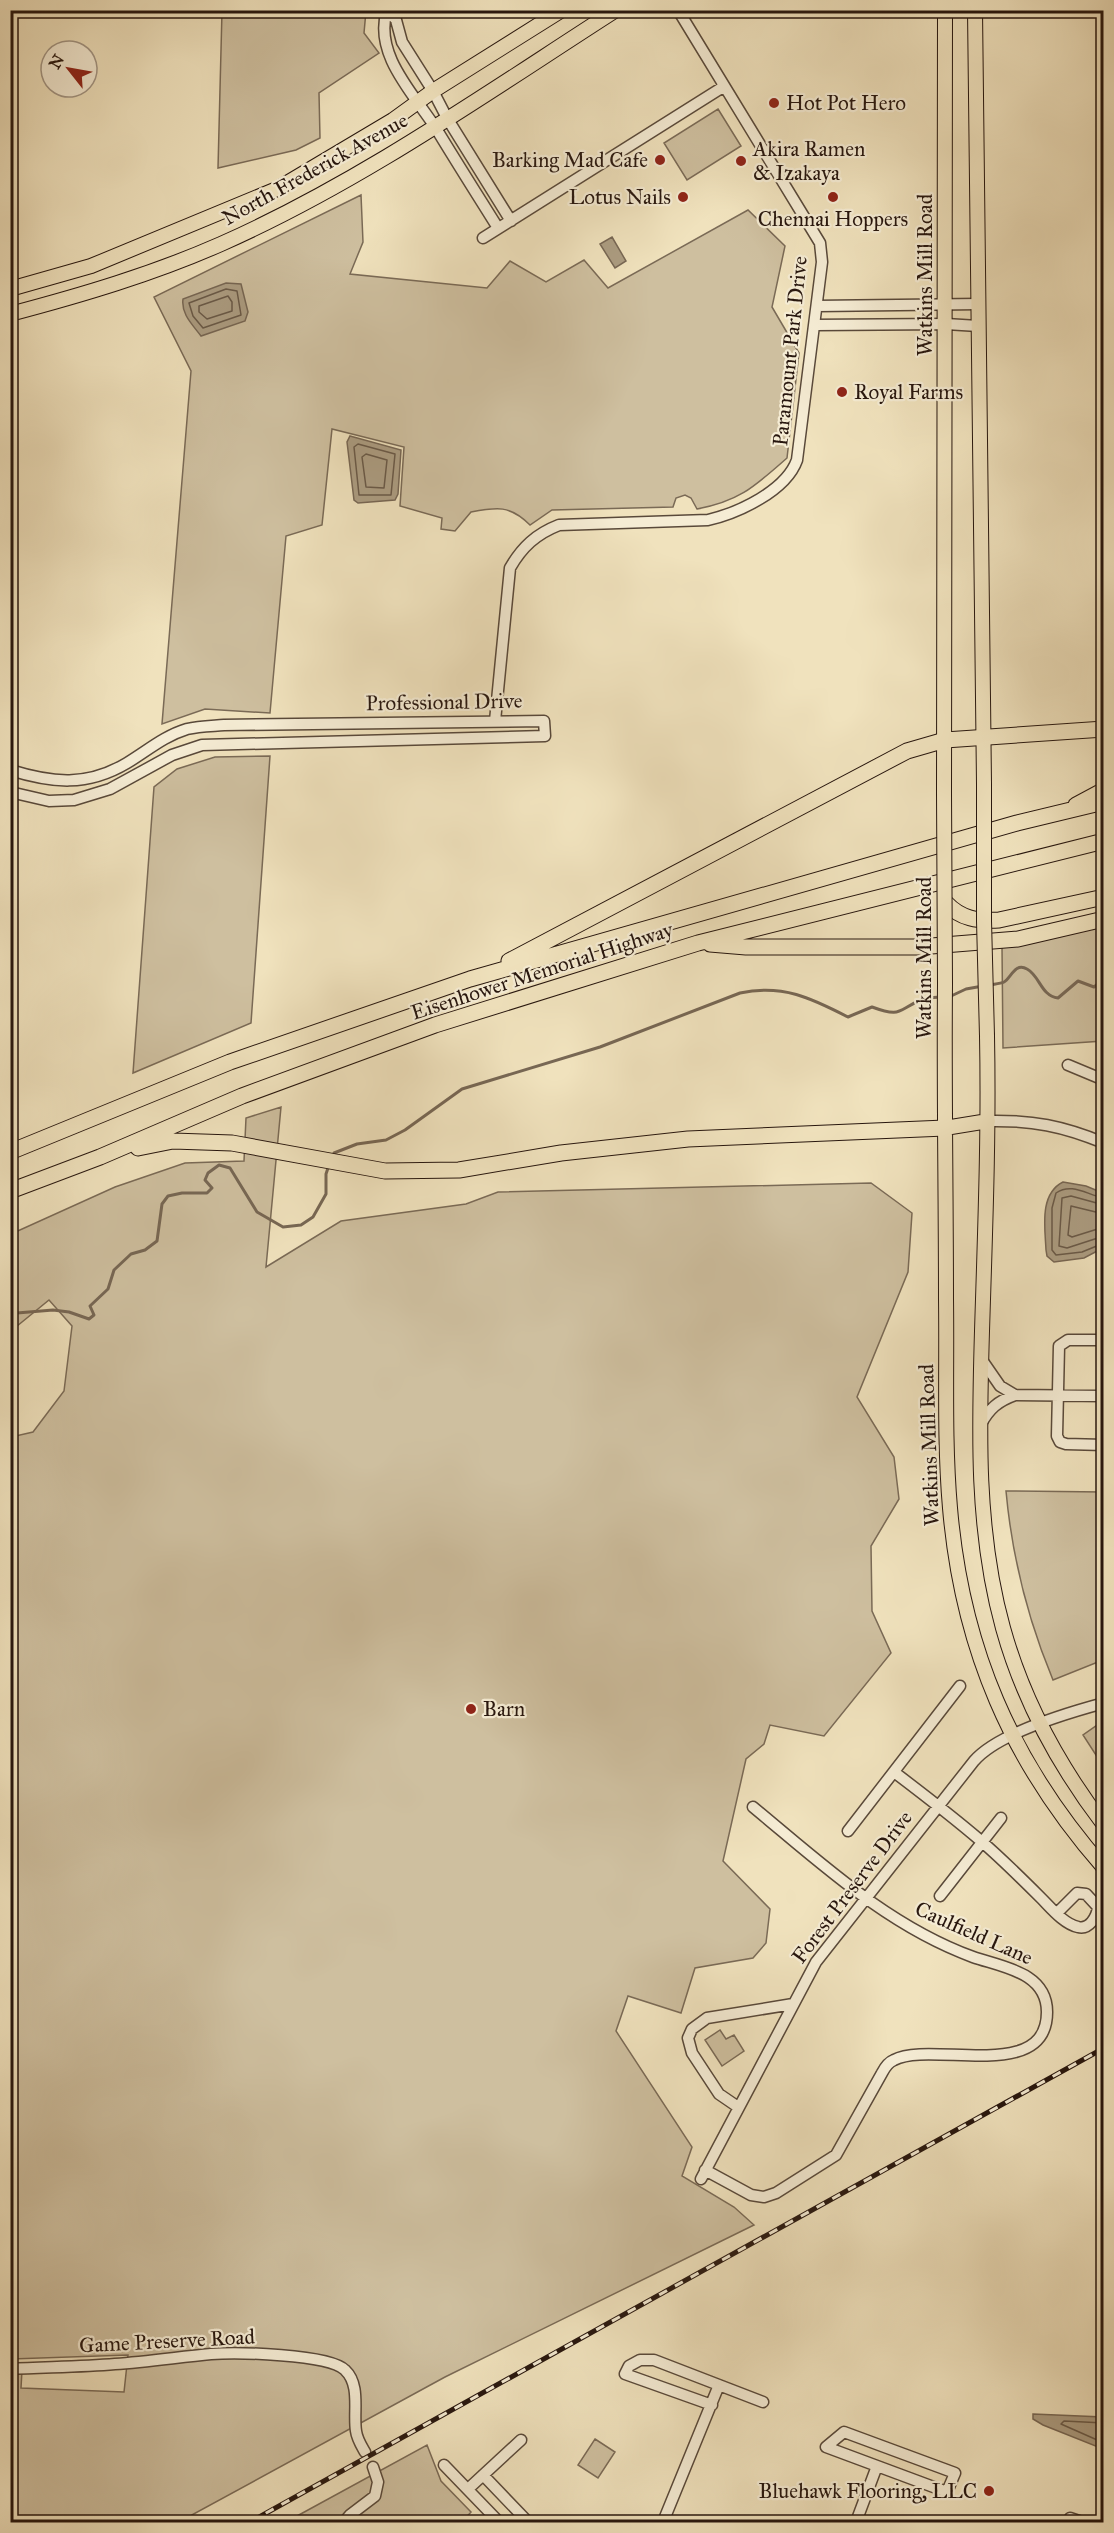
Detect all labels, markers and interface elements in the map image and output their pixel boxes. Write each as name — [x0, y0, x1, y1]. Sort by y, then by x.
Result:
north arrow — [39, 39, 99, 99]
text: N — [45, 50, 68, 72]
place label: Hot Pot Hero — [786, 90, 906, 116]
marker: Hot Pot Hero — [767, 96, 781, 110]
street label: North Frederick Avenue — [218, 107, 413, 231]
place label: Akira Ramen & Izakaya — [752, 136, 865, 186]
place label: Barking Mad Cafe — [492, 147, 648, 173]
marker: Barking Mad Cafe — [653, 153, 667, 167]
marker: Akira Ramen & Izakaya — [734, 154, 748, 168]
place label: Lotus Nails — [569, 184, 671, 210]
marker: Lotus Nails — [676, 190, 690, 204]
marker: Chennai Hoppers — [826, 190, 840, 204]
street label: Watkins Mill Road — [912, 193, 938, 356]
place label: Chennai Hoppers — [758, 206, 908, 232]
street label: Paramount Park Drive — [767, 254, 813, 447]
place label: Royal Farms — [854, 379, 963, 405]
marker: Royal Farms — [835, 385, 849, 399]
street label: Professional Drive — [365, 688, 523, 716]
street label: Watkins Mill Road — [911, 876, 937, 1039]
street label: Eisenhower Memorial Highway — [408, 916, 677, 1026]
street label: Watkins Mill Road — [913, 1363, 945, 1527]
place label: Barn — [483, 1696, 525, 1722]
marker: Barn — [464, 1702, 478, 1716]
street label: Forest Preserve Drive — [786, 1805, 918, 1969]
street label: Caulfield Lane — [911, 1895, 1037, 1971]
street label: Game Preserve Road — [79, 2323, 256, 2359]
place label: Bluehawk Flooring, LLC — [759, 2478, 977, 2504]
marker: Bluehawk Flooring, LLC — [982, 2484, 996, 2498]

